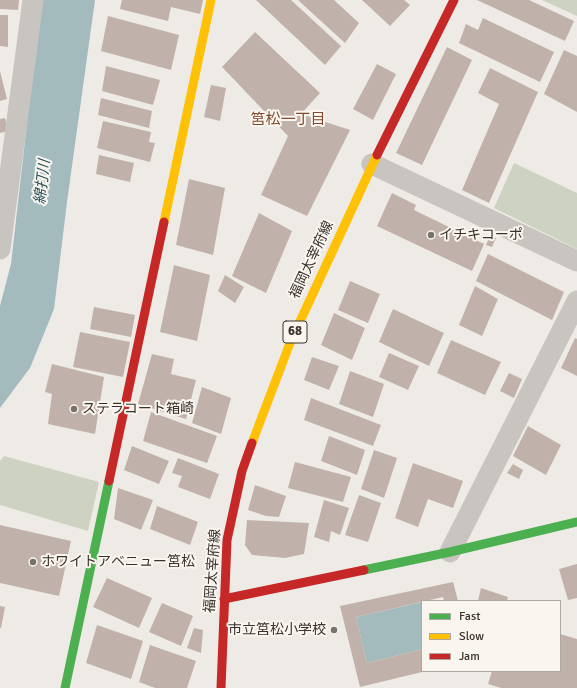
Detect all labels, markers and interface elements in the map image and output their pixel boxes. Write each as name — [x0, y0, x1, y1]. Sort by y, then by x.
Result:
district label: 筥松一丁目 — [251, 111, 325, 129]
water label: 綿打川 — [32, 159, 54, 205]
street label: 福岡太宰府線 — [287, 218, 337, 302]
place label: イチキコーポ — [439, 227, 523, 243]
marker: イチキコーポ — [426, 230, 436, 240]
road number: 68 — [283, 321, 307, 343]
place label: ステラコート箱崎 — [82, 401, 194, 417]
marker: ステラコート箱崎 — [69, 404, 79, 414]
street label: 福岡太宰府線 — [202, 529, 224, 613]
place label: ホワイトアベニュー筥松 — [41, 554, 195, 570]
marker: ホワイトアベニュー筥松 — [28, 557, 38, 567]
legend — [421, 600, 561, 672]
text: Fast — [459, 609, 480, 624]
place label: 市立筥松小学校 — [228, 622, 326, 638]
marker: 市立筥松小学校 — [329, 625, 339, 635]
text: Slow — [459, 629, 484, 644]
text: Jam — [459, 649, 480, 664]

